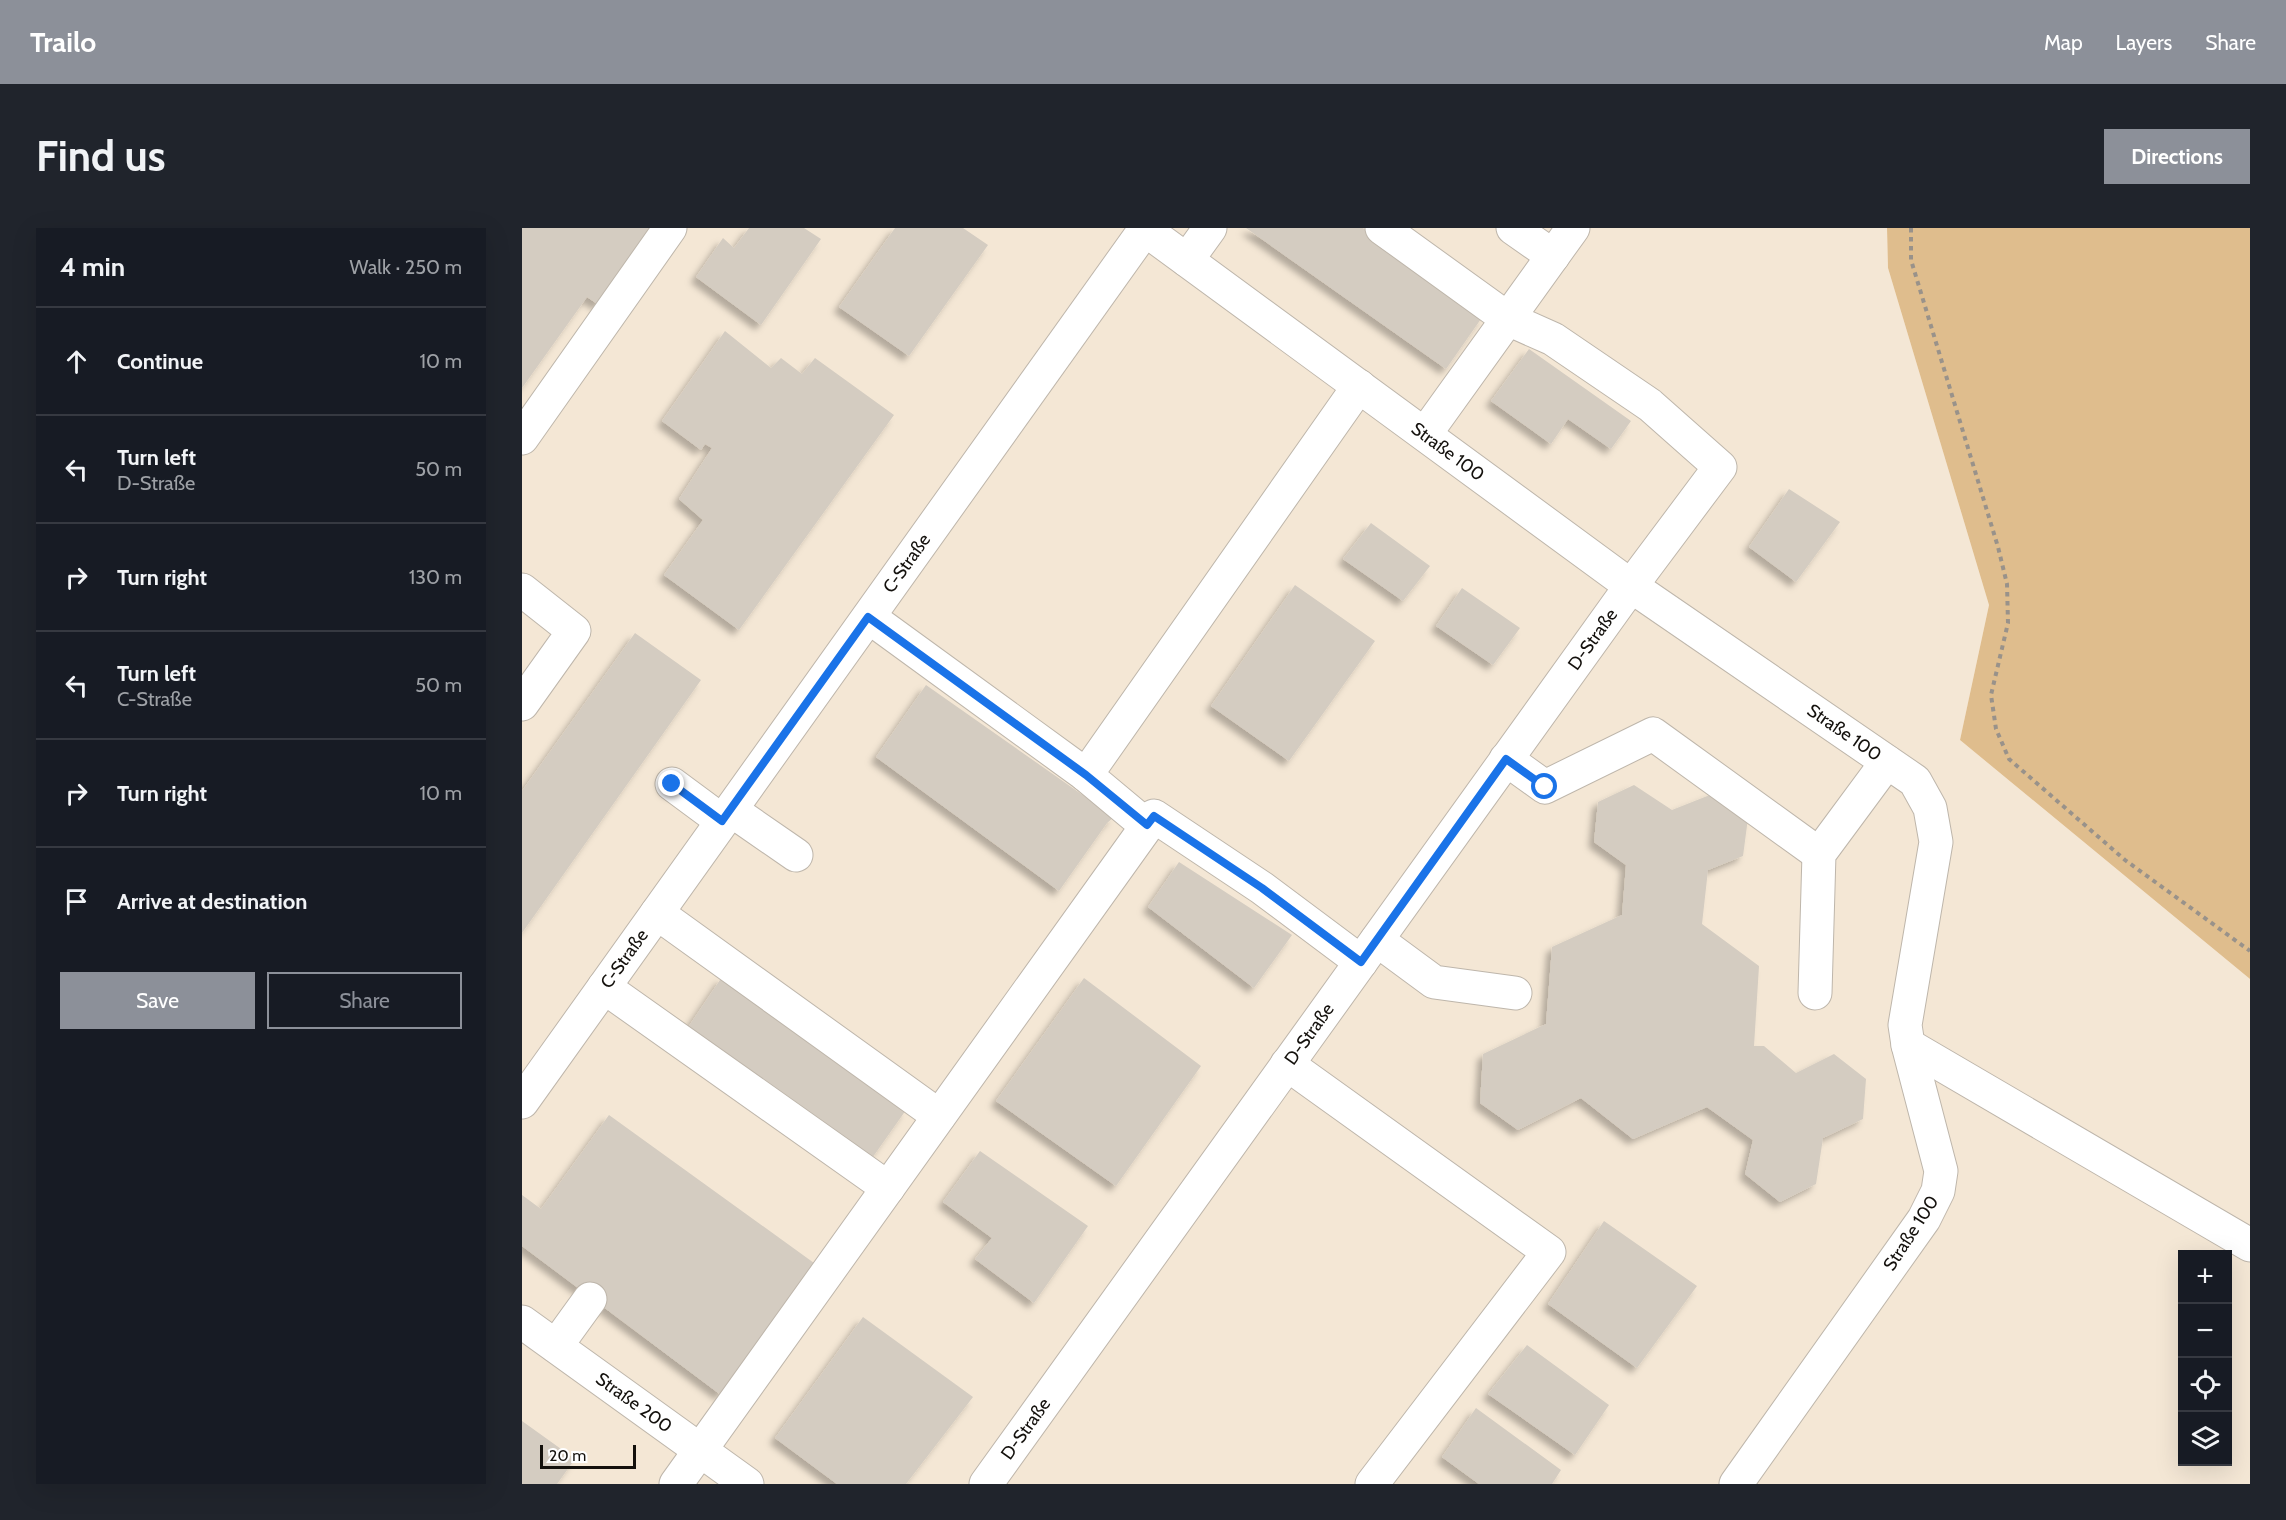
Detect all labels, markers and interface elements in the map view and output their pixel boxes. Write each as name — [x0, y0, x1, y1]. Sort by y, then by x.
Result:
text: Trailo — [30, 25, 96, 59]
text: Map — [2044, 30, 2083, 55]
text: Layers — [2116, 30, 2172, 55]
text: Share — [2205, 30, 2256, 55]
button: Directions — [2104, 129, 2250, 184]
text: Find us — [36, 130, 165, 182]
text: 4 min — [60, 251, 125, 283]
text: Walk · 250 m — [350, 255, 462, 279]
icon: ahead — [60, 345, 93, 378]
text: Continue — [117, 348, 203, 375]
text: 10 m — [419, 349, 462, 373]
street label: Straße 100 — [1407, 418, 1489, 486]
text: Turn left — [117, 444, 196, 471]
icon: left — [60, 453, 93, 486]
text: 50 m — [415, 457, 462, 481]
text: D-Straße — [117, 471, 195, 495]
street label: C-Straße — [878, 529, 935, 597]
icon: right — [60, 561, 93, 594]
text: Turn right — [117, 564, 207, 591]
text: 130 m — [409, 565, 462, 589]
street label: D-Straße — [1563, 604, 1622, 674]
text: Turn left — [117, 660, 196, 687]
icon: left — [60, 669, 93, 702]
text: 50 m — [415, 673, 462, 697]
text: C-Straße — [117, 687, 192, 711]
street label: Straße 100 — [1803, 699, 1886, 766]
route end — [658, 770, 684, 796]
route start — [1531, 773, 1557, 799]
icon: right — [60, 777, 93, 810]
text: Turn right — [117, 780, 207, 807]
text: 10 m — [419, 781, 462, 805]
icon: arrive — [60, 885, 93, 918]
text: Arrive at destination — [117, 888, 307, 915]
street label: C-Straße — [596, 925, 653, 993]
button: Save — [60, 972, 255, 1029]
button: Share — [267, 972, 462, 1029]
street label: D-Straße — [1280, 999, 1339, 1069]
street label: Straße 100 — [1879, 1191, 1943, 1275]
map controls — [2178, 1250, 2232, 1466]
button: + — [2178, 1250, 2232, 1304]
button: − — [2178, 1304, 2232, 1358]
button: locate — [2178, 1358, 2232, 1412]
street label: Straße 200 — [592, 1368, 676, 1437]
street label: D-Straße — [996, 1394, 1055, 1464]
button: layers — [2178, 1412, 2232, 1466]
scale bar — [540, 1442, 636, 1470]
text: 20 m — [549, 1446, 586, 1465]

